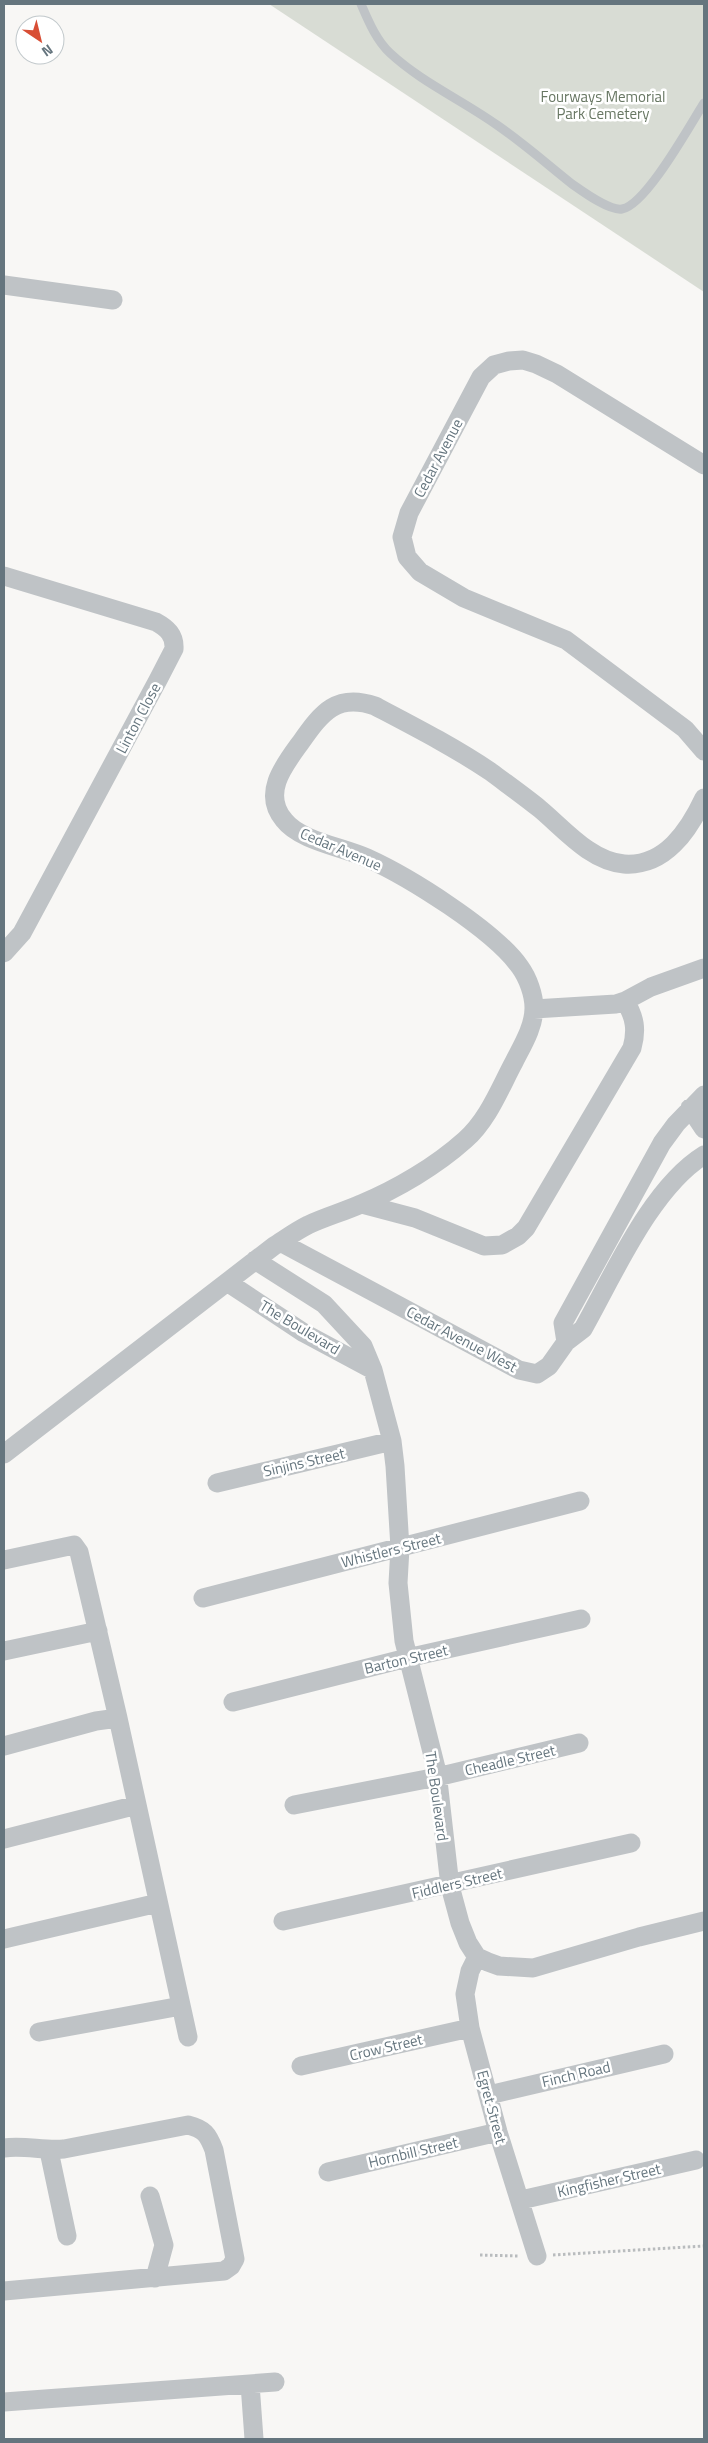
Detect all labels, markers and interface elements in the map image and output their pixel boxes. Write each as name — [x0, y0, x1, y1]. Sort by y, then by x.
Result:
north arrow — [15, 15, 65, 65]
text: N — [38, 40, 58, 62]
park label: Fourways Memorial Park Cemetery — [541, 85, 665, 125]
street label: Cedar Avenue — [408, 414, 468, 502]
street label: Linton Close — [110, 679, 166, 757]
street label: Cedar Avenue — [297, 822, 385, 876]
street label: The Boulevard — [255, 1294, 345, 1360]
street label: Cedar Avenue West — [402, 1300, 522, 1378]
street label: Sinjins Street — [261, 1441, 348, 1483]
street label: Whistlers Street — [339, 1526, 444, 1574]
street label: Barton Street — [362, 1638, 451, 1680]
street label: Cheadle Street — [462, 1738, 558, 1782]
street label: The Boulevard — [419, 1750, 455, 1842]
street label: Fiddlers Street — [409, 1861, 505, 1905]
street label: Crow Street — [347, 2027, 426, 2067]
street label: Finch Road — [540, 2055, 612, 2093]
street label: Egret Street — [471, 2068, 513, 2147]
street label: Hornbill Street — [366, 2130, 461, 2173]
street label: Kingfisher Street — [555, 2157, 664, 2203]

